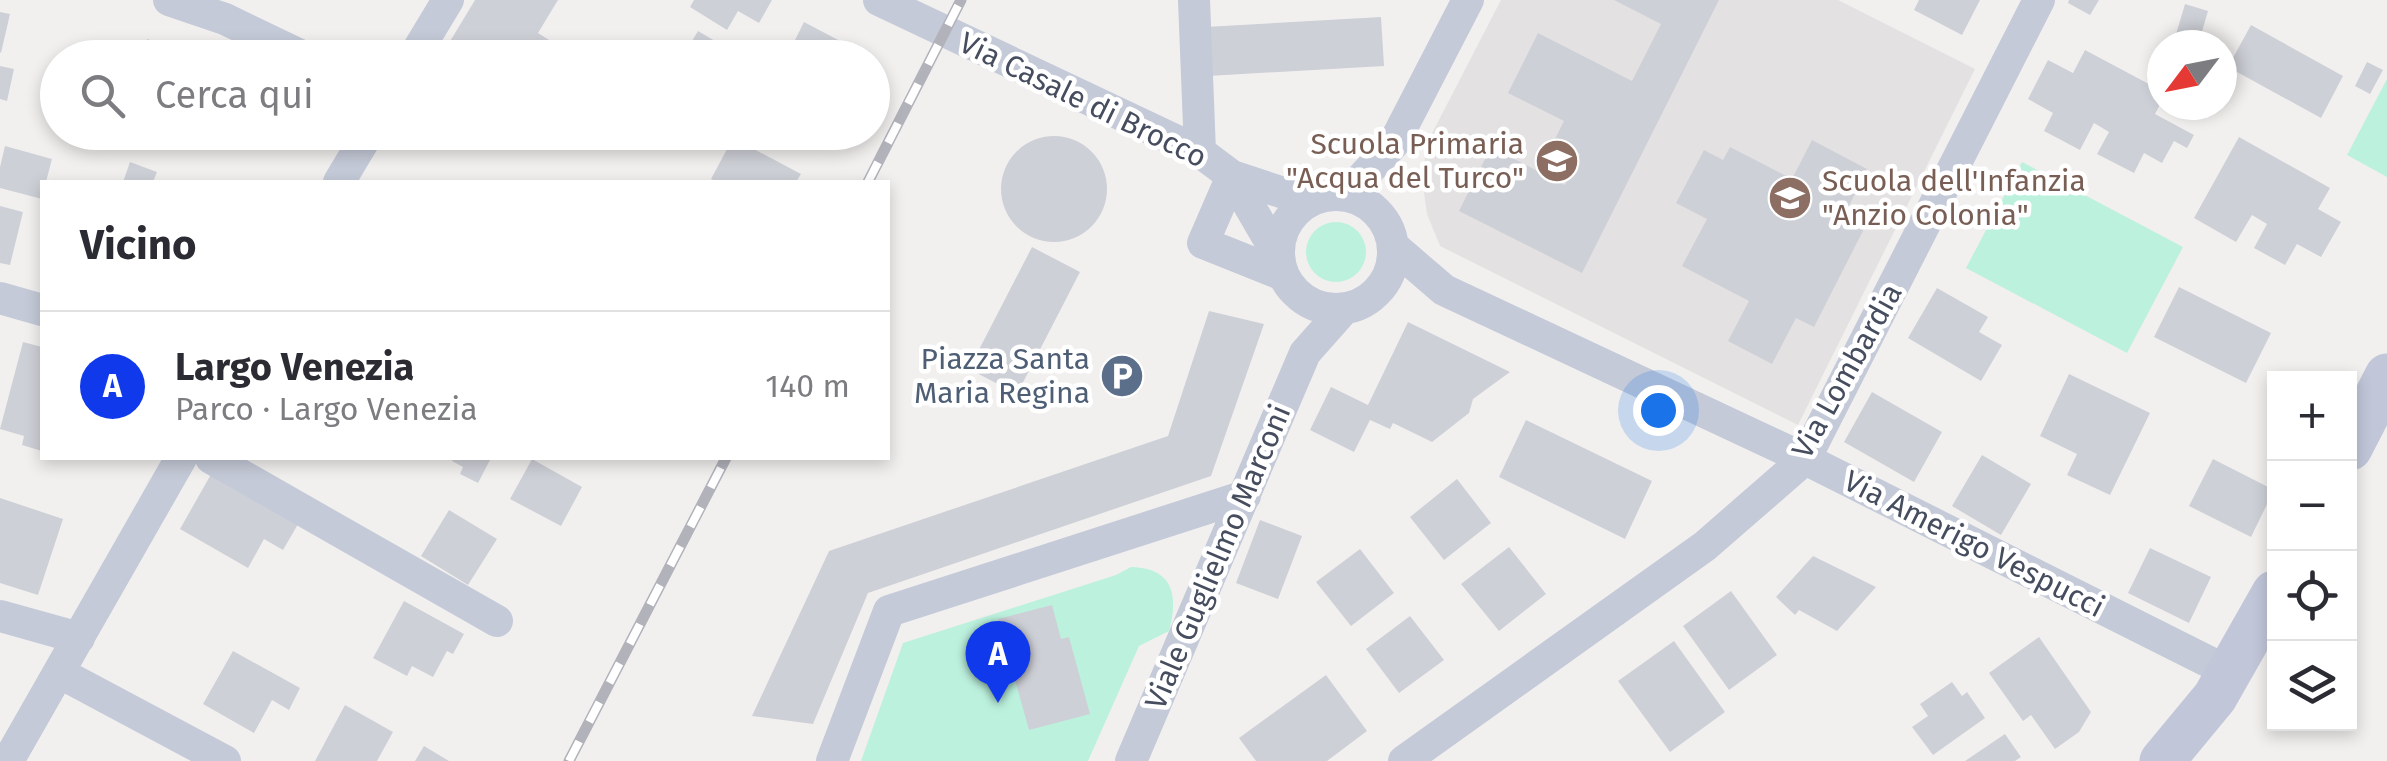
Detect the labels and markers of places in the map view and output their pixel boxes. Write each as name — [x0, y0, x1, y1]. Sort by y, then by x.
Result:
place label: Scuola Primaria "Acqua del Turco" — [1286, 126, 1524, 196]
school or university icon: Scuola Primaria "Acqua del Turco" — [1534, 138, 1580, 184]
place label: Scuola dell'Infanzia "Anzio Colonia" — [1822, 163, 2086, 233]
school or university icon: Scuola dell'Infanzia "Anzio Colonia" — [1767, 175, 1813, 221]
place label: Piazza Santa Maria Regina — [914, 341, 1090, 411]
parking icon: Piazza Santa Maria Regina — [1099, 353, 1145, 399]
pin: A — [966, 620, 1030, 703]

